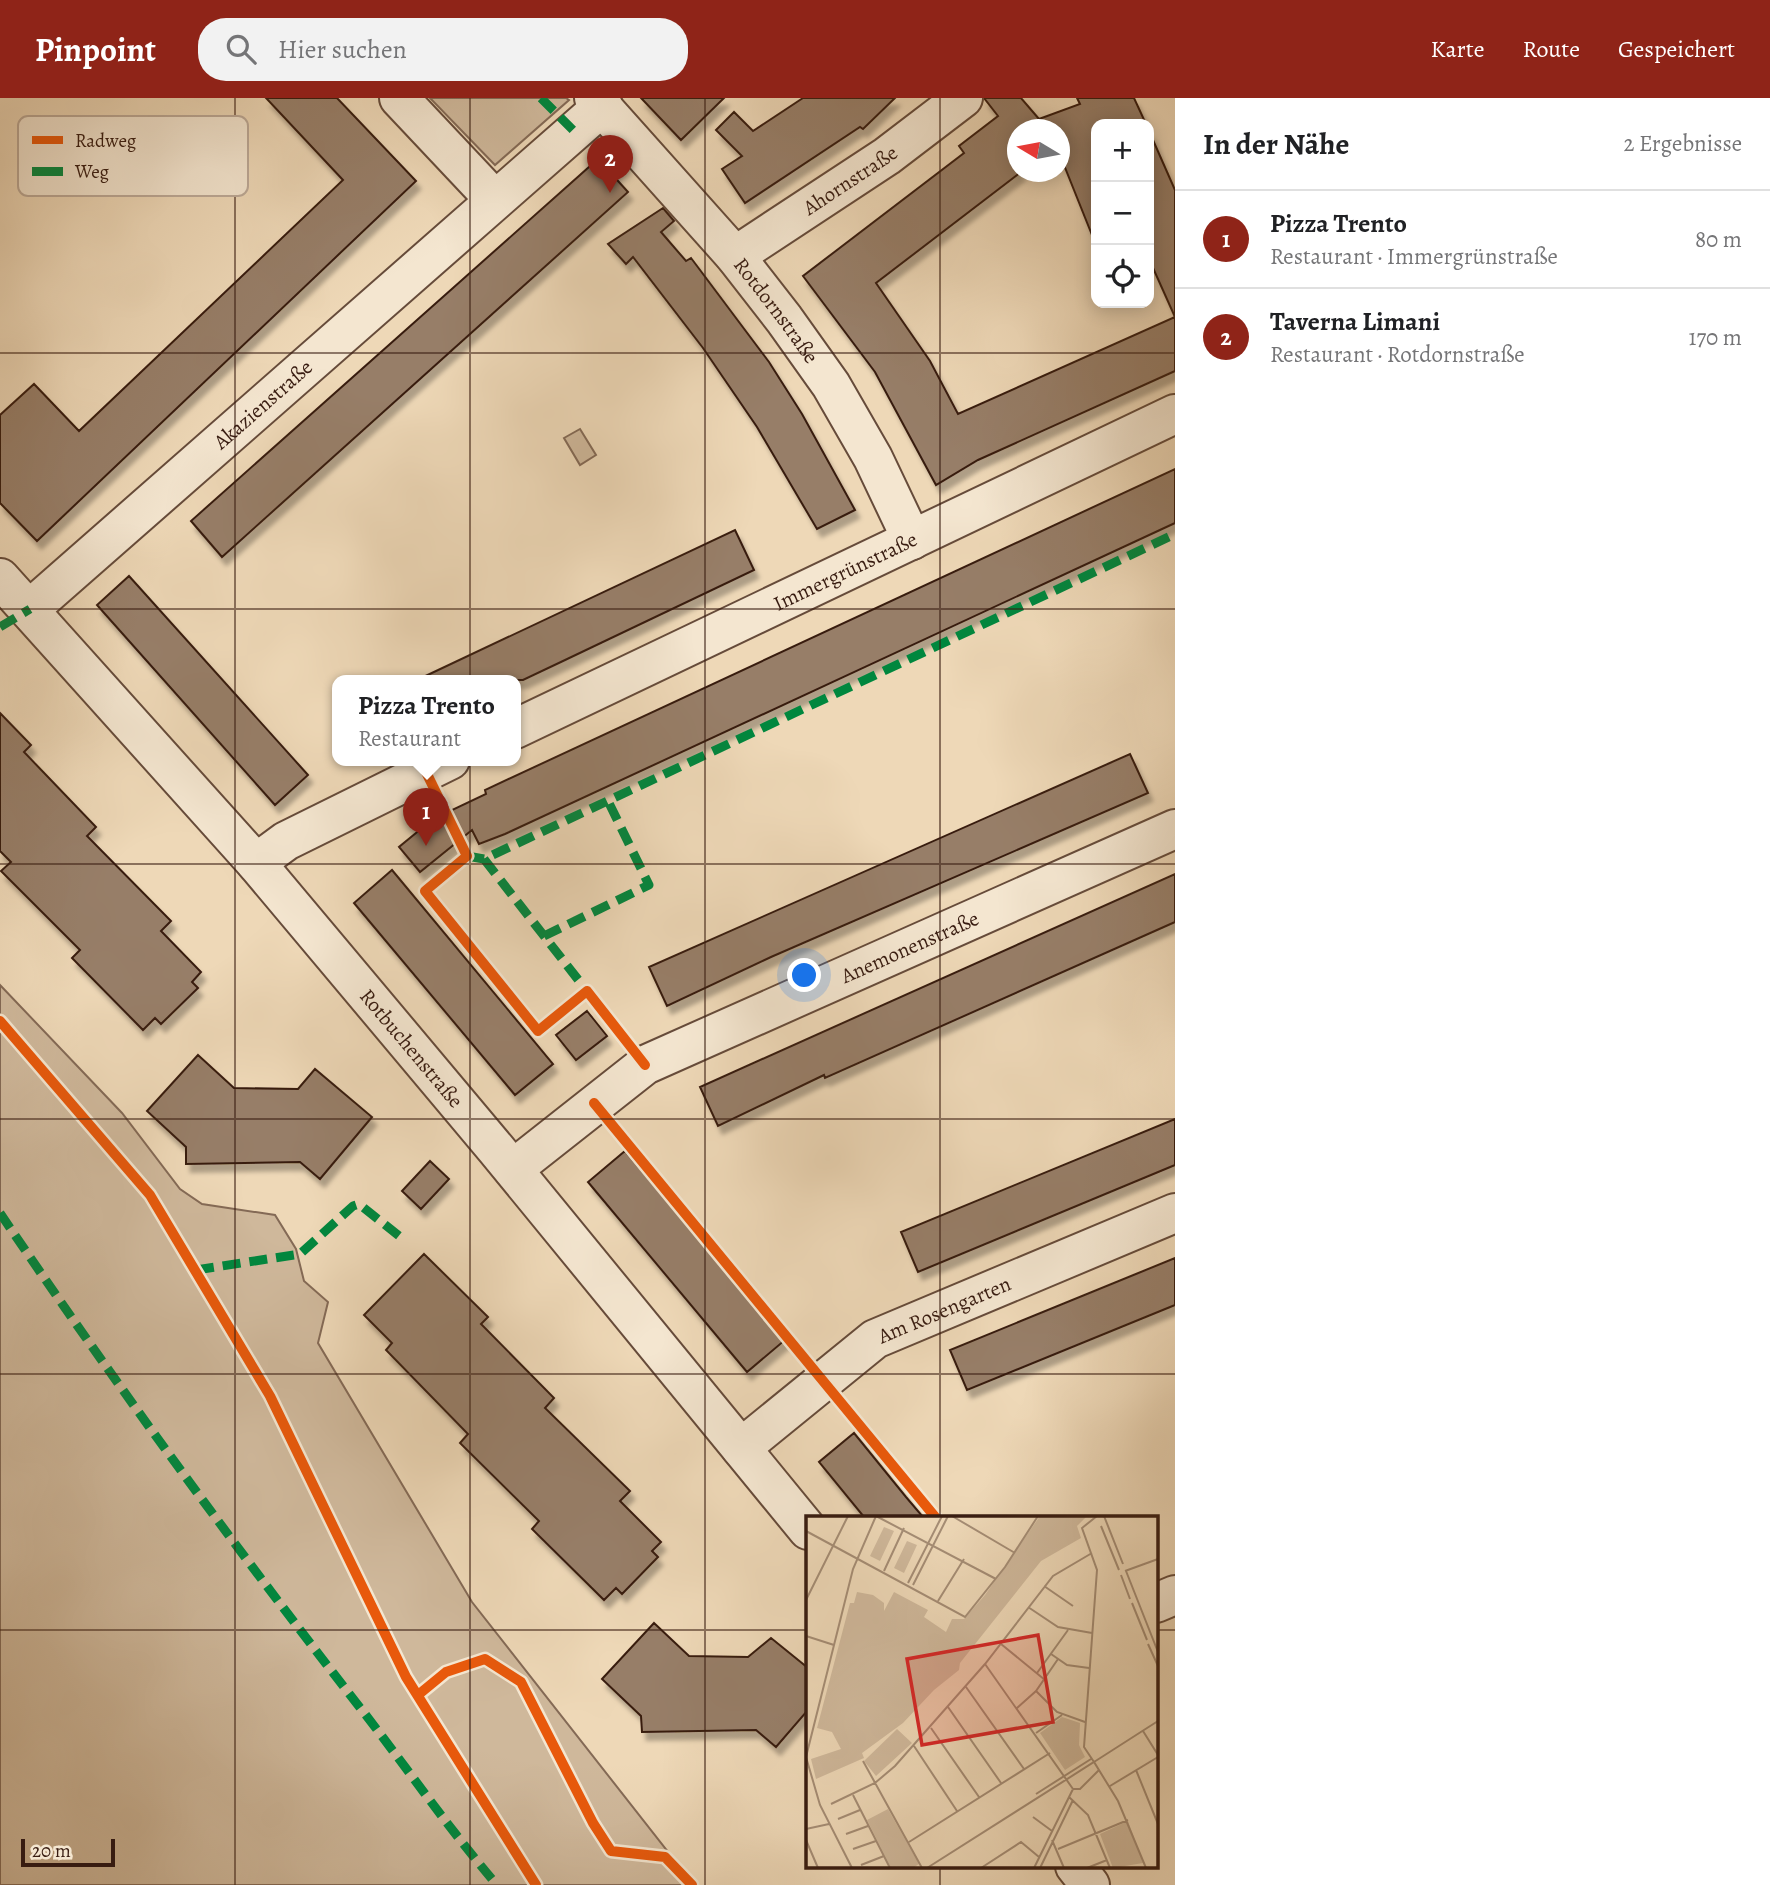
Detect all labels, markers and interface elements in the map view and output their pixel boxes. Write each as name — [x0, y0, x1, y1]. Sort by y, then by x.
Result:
search box — [198, 18, 688, 81]
text: Pinpoint — [35, 27, 156, 72]
icon: search — [222, 30, 260, 68]
text: Hier suchen — [278, 32, 407, 67]
text: Karte — [1431, 33, 1484, 65]
text: Route — [1522, 33, 1580, 65]
text: Gespeichert — [1618, 33, 1735, 65]
legend — [18, 116, 248, 196]
north arrow — [1007, 119, 1070, 182]
map controls — [1091, 119, 1154, 308]
button: + — [1091, 119, 1154, 182]
text: In der Nähe — [1203, 124, 1349, 164]
text: Radweg — [75, 128, 137, 154]
text: 2 Ergebnisse — [1623, 128, 1742, 159]
pin: 2 — [587, 135, 633, 193]
street label: Ahornstraße — [797, 139, 903, 222]
text: Weg — [74, 159, 110, 185]
button: − — [1091, 182, 1154, 245]
text: Pizza Trento — [1270, 206, 1407, 241]
text: 1 — [1222, 224, 1230, 255]
text: 80 m — [1695, 224, 1742, 255]
text: Restaurant · Immergrünstraße — [1270, 241, 1558, 272]
button: locate — [1091, 245, 1154, 308]
street label: Rotdornstraße — [727, 252, 825, 369]
text: Taverna Limani — [1270, 304, 1440, 339]
text: 2 — [1220, 322, 1232, 353]
text: 170 m — [1689, 322, 1742, 353]
text: Restaurant · Rotdornstraße — [1270, 339, 1524, 370]
street label: Akazienstraße — [207, 353, 318, 456]
street label: Immergrünstraße — [769, 525, 922, 618]
popup — [332, 675, 521, 766]
text: Pizza Trento — [358, 688, 495, 723]
text: Restaurant — [358, 723, 461, 754]
pin: 1 — [403, 788, 449, 846]
street label: Anemonenstraße — [836, 904, 983, 990]
your location — [787, 958, 821, 992]
street label: Rotbuchenstraße — [353, 983, 470, 1114]
street label: Am Rosengarten — [873, 1270, 1015, 1351]
inset map — [806, 1516, 1158, 1868]
scale bar — [21, 1836, 116, 1868]
text: 20 m — [32, 1838, 71, 1864]

